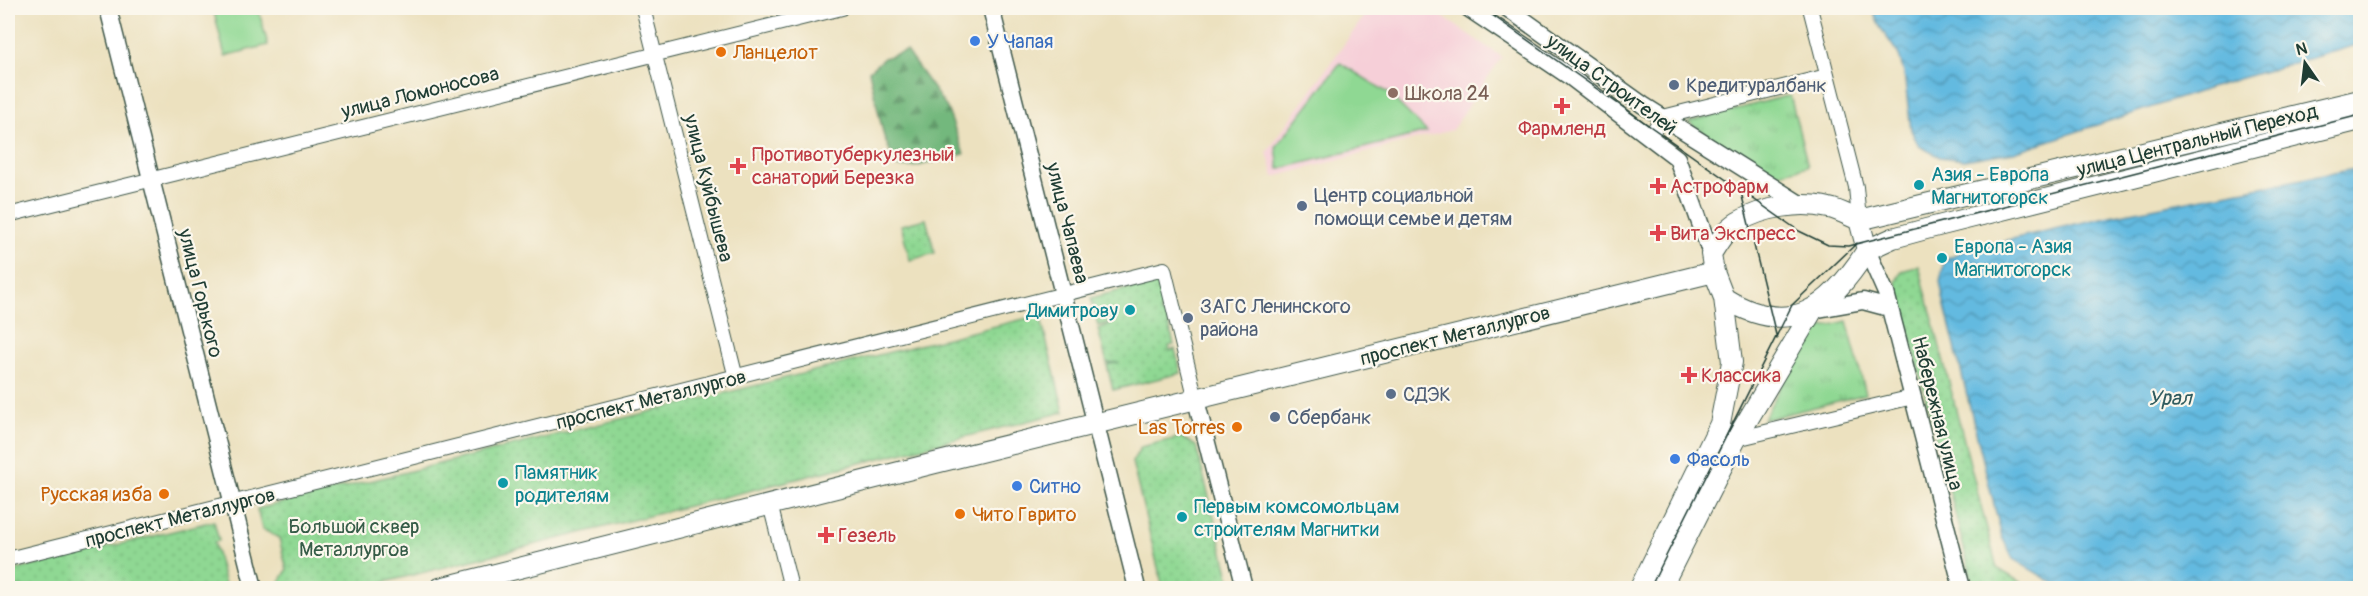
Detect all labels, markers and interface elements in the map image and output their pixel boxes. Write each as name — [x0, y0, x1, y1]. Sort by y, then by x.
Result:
street label: улица Строителей — [1541, 28, 1682, 140]
place label: У Чапая — [987, 29, 1054, 54]
north arrow — [2275, 33, 2335, 93]
marker: У Чапая — [968, 34, 982, 48]
text: N — [2294, 38, 2309, 60]
place label: Ланцелот — [732, 40, 818, 65]
marker: Ланцелот — [714, 45, 728, 59]
street label: улица Ломоносова — [338, 61, 502, 124]
place label: Кредитуралбанк — [1686, 73, 1827, 98]
marker: Кредитуралбанк — [1667, 78, 1681, 92]
place label: Школа 24 — [1405, 81, 1490, 106]
marker: Школа 24 — [1386, 86, 1400, 100]
street label: улица Центральный Переход — [2073, 98, 2320, 183]
marker: Фармленд — [1555, 99, 1569, 113]
street label: улица Куйбышева — [678, 111, 739, 265]
place label: Фармленд — [1518, 116, 1606, 141]
place label: Противотуберкулезный санаторий Березка — [752, 142, 954, 190]
marker: Противотуберкулезный санаторий Березка — [729, 157, 747, 175]
street label: улица Чапаева — [1040, 159, 1095, 286]
place label: Азия - Европа Магнитогорск — [1931, 162, 2049, 210]
place label: Астрофарм — [1670, 174, 1769, 199]
marker: Азия - Европа Магнитогорск — [1912, 178, 1926, 192]
marker: Астрофарм — [1651, 179, 1665, 193]
place label: Центр социальной помощи семье и детям — [1314, 183, 1513, 231]
marker: Центр социальной помощи семье и детям — [1295, 199, 1309, 213]
place label: Вита Экспресс — [1670, 221, 1796, 246]
street label: улица Горького — [172, 225, 229, 360]
marker: Вита Экспресс — [1651, 226, 1665, 240]
place label: Европа - Азия Магнитогорск — [1954, 234, 2072, 282]
marker: Европа - Азия Магнитогорск — [1935, 251, 1949, 265]
place label: ЗАГС Ленинского района — [1200, 294, 1351, 342]
place label: Димитрову — [1025, 298, 1118, 323]
street label: проспект Металлургов — [1357, 300, 1553, 371]
marker: Димитрову — [1123, 303, 1137, 317]
marker: ЗАГС Ленинского района — [1181, 311, 1195, 325]
street label: Набережная улица — [1906, 334, 1969, 493]
place label: Классика — [1701, 363, 1781, 388]
street label: проспект Металлургов — [553, 364, 749, 435]
marker: Классика — [1682, 368, 1696, 382]
place label: СДЭК — [1403, 382, 1451, 407]
water label: Урал — [2148, 385, 2194, 412]
marker: СДЭК — [1384, 387, 1398, 401]
place label: Сбербанк — [1287, 405, 1371, 430]
marker: Сбербанк — [1268, 410, 1282, 424]
place label: Las Torres — [1138, 415, 1225, 440]
marker: Las Torres — [1230, 420, 1244, 434]
place label: Фасоль — [1687, 447, 1750, 472]
marker: Фасоль — [1668, 452, 1682, 466]
place label: Памятник родителям — [515, 460, 609, 508]
place label: Ситно — [1029, 474, 1081, 499]
marker: Памятник родителям — [496, 476, 510, 490]
marker: Ситно — [1010, 479, 1024, 493]
place label: Русская изба — [41, 482, 152, 507]
street label: проспект Металлургов — [82, 482, 278, 553]
marker: Русская изба — [157, 487, 171, 501]
place label: Первым комсомольцам строителям Магнитки — [1194, 494, 1399, 542]
place label: Чито Гврито — [972, 502, 1077, 527]
marker: Чито Гврито — [953, 507, 967, 521]
marker: Первым комсомольцам строителям Магнитки — [1175, 510, 1189, 524]
park label: Большой сквер Металлургов — [289, 514, 419, 562]
place label: Гезель — [838, 523, 897, 548]
marker: Гезель — [819, 528, 833, 542]

